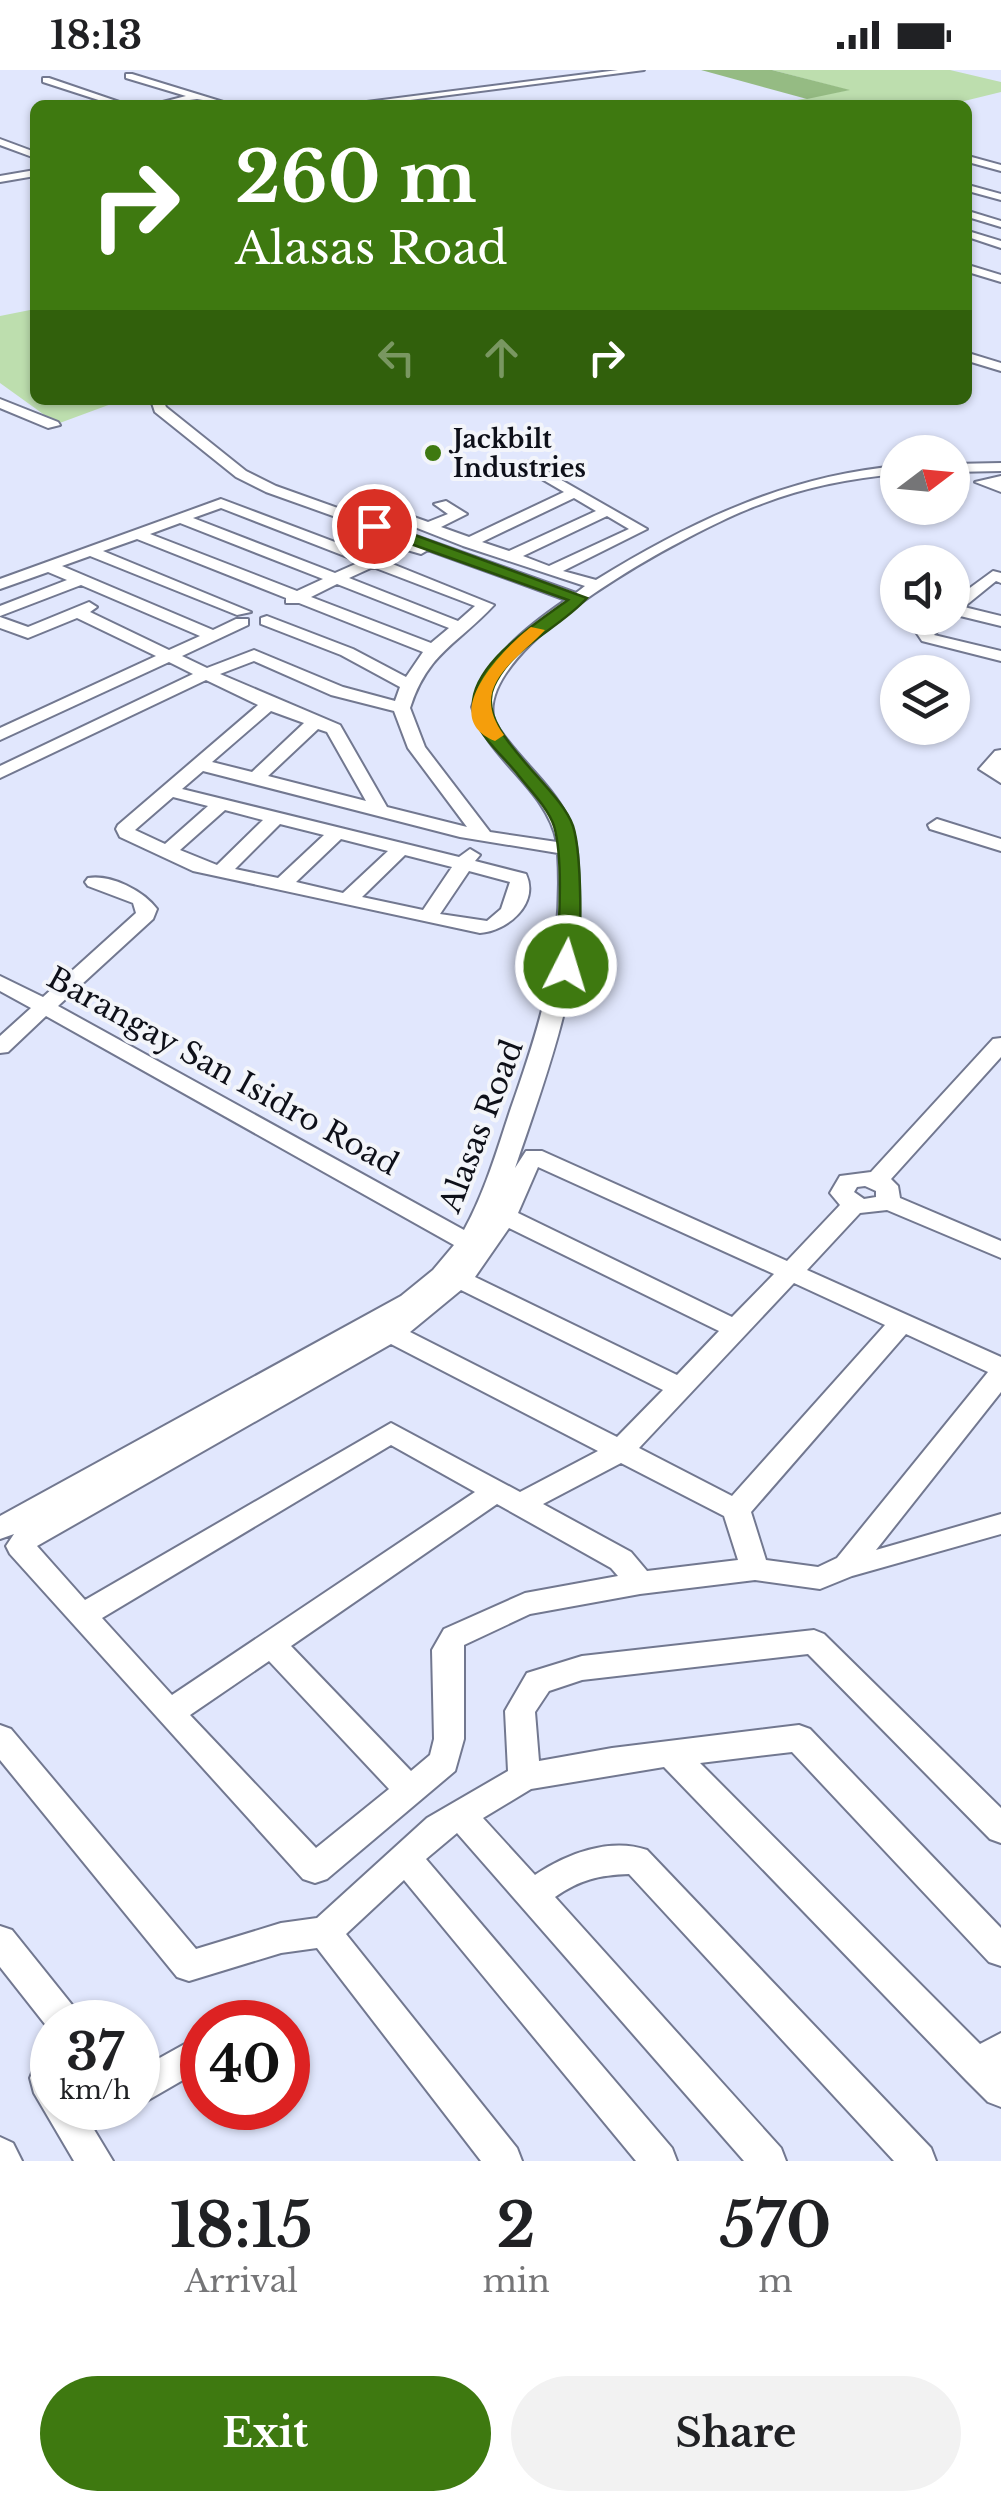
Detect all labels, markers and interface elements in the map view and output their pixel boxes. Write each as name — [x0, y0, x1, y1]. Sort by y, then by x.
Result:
text: 18:13 — [50, 12, 142, 59]
text: 260 m — [235, 134, 477, 221]
icon: right — [70, 140, 200, 270]
text: Alasas Road — [235, 220, 508, 276]
icon: left — [369, 330, 424, 385]
icon: ahead — [474, 330, 529, 385]
icon: right — [579, 330, 634, 385]
place label: Jackbilt Industries — [448, 424, 586, 484]
north arrow — [880, 435, 970, 525]
map controls — [880, 435, 970, 745]
marker: Jackbilt Industries — [422, 442, 444, 464]
pin — [332, 484, 417, 569]
icon: arrive — [347, 499, 402, 554]
button: sound — [880, 545, 970, 635]
button: layers — [880, 655, 970, 745]
position arrow — [514, 914, 618, 1018]
street label: Barangay San Isidro Road — [41, 959, 405, 1183]
street label: Alasas Road — [431, 1034, 531, 1218]
speed limit sign: 40 — [180, 2000, 310, 2130]
text: 37 — [66, 2021, 124, 2084]
text: km/h — [60, 2075, 130, 2106]
text: 18:15 — [170, 2189, 313, 2263]
text: 2 — [497, 2189, 536, 2263]
text: 570 — [719, 2189, 831, 2263]
text: Arrival — [185, 2261, 298, 2301]
text: min — [482, 2261, 550, 2301]
text: m — [758, 2261, 793, 2301]
button: Exit — [40, 2376, 491, 2491]
button: Share — [511, 2376, 961, 2491]

